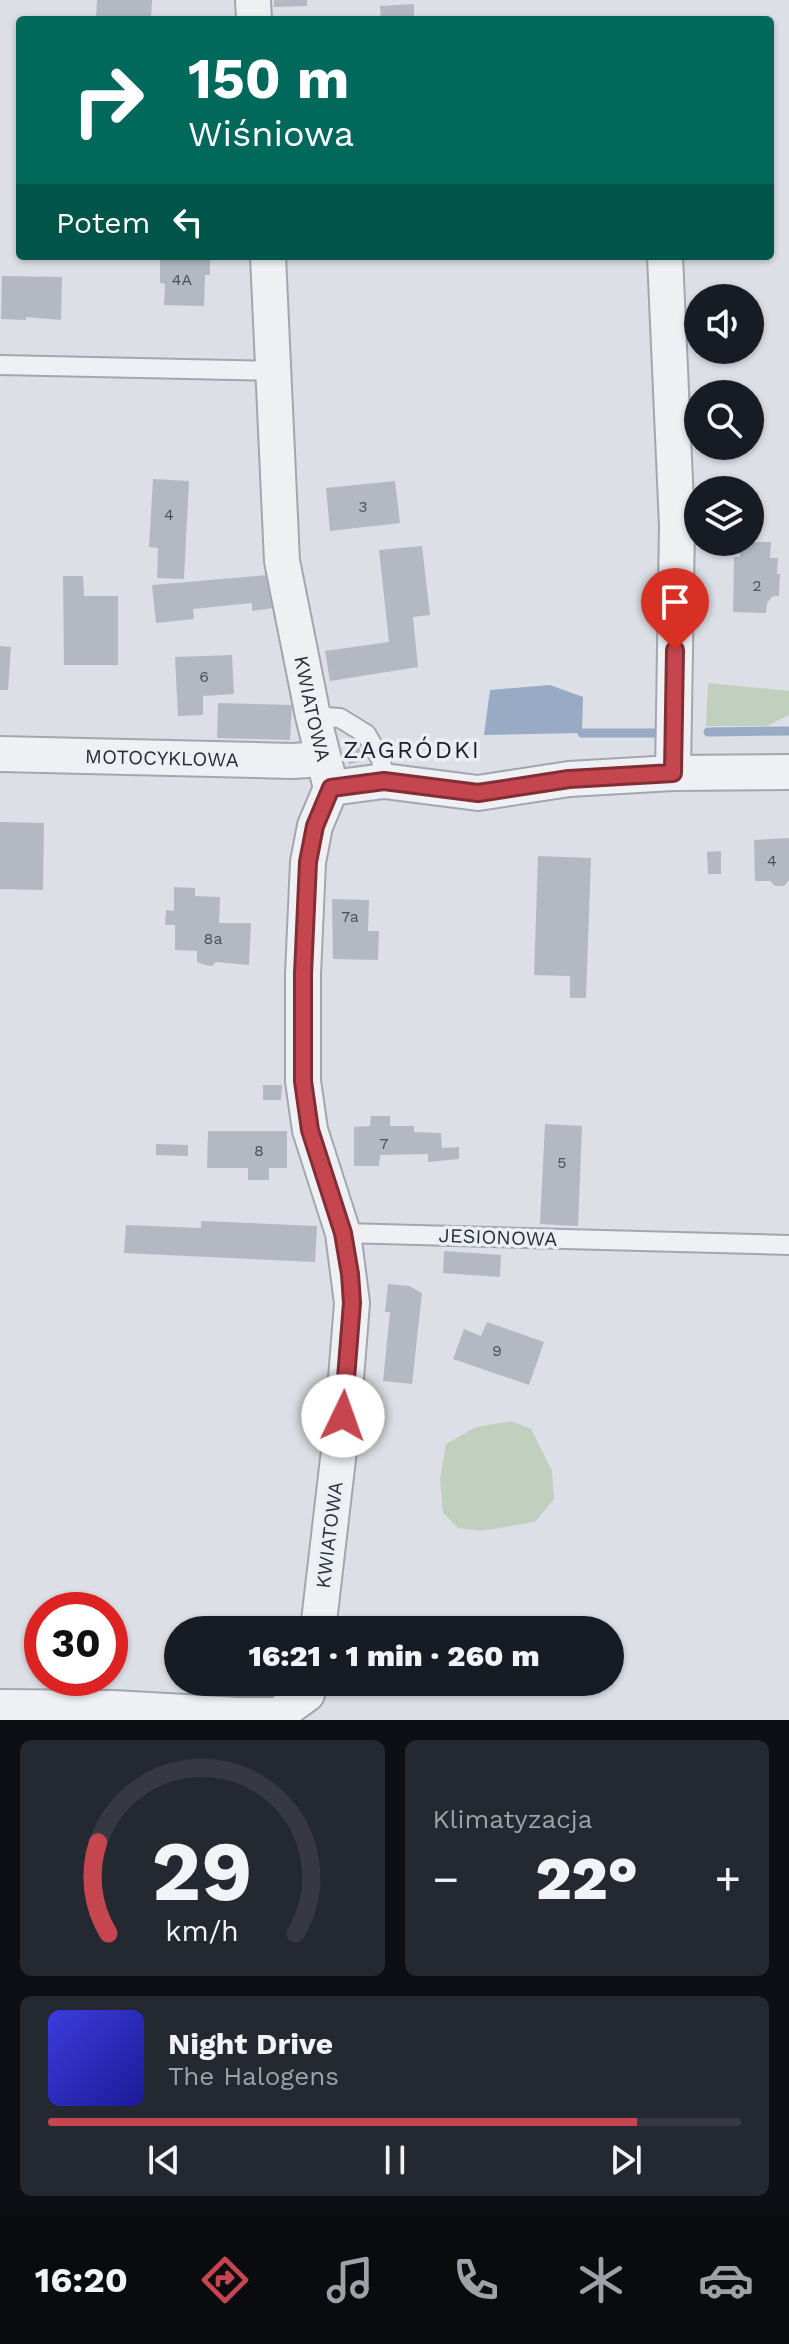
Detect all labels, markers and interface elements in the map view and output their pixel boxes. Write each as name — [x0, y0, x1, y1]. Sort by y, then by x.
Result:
text: 150 m — [188, 46, 350, 112]
icon: right — [56, 48, 160, 152]
text: Wiśniowa — [188, 113, 354, 155]
icon: left — [166, 200, 210, 244]
text: Potem — [56, 205, 150, 240]
house number: 4A — [172, 270, 193, 289]
map controls — [684, 284, 764, 556]
button: sound — [684, 284, 764, 364]
button: search — [684, 380, 764, 460]
button: layers — [684, 476, 764, 556]
house number: 3 — [358, 497, 368, 516]
house number: 4 — [164, 505, 174, 524]
pin — [641, 568, 709, 650]
house number: 2 — [752, 576, 762, 595]
icon: arrive — [653, 580, 697, 624]
street label: KWIATOWA — [289, 654, 336, 764]
house number: 6 — [199, 667, 209, 686]
district label: ZAGRÓDKI — [343, 736, 481, 764]
street label: MOTOCYKLOWA — [85, 744, 239, 772]
house number: 4 — [767, 851, 777, 870]
house number: 7a — [341, 907, 359, 926]
house number: 8a — [204, 929, 222, 948]
house number: 7 — [380, 1134, 389, 1153]
house number: 8 — [254, 1141, 264, 1160]
house number: 5 — [557, 1153, 567, 1172]
street label: JESIONOWA — [438, 1223, 558, 1251]
house number: 9 — [492, 1341, 502, 1360]
position arrow — [301, 1374, 385, 1458]
street label: KWIATOWA — [311, 1480, 347, 1590]
speed limit sign: 30 — [24, 1592, 128, 1696]
text: 16:21 · 1 min · 260 m — [248, 1638, 540, 1673]
text: Klimatyzacja — [433, 1804, 593, 1834]
text: 29 — [152, 1823, 253, 1920]
text: 22° — [535, 1843, 638, 1914]
text: − — [433, 1853, 459, 1905]
text: + — [714, 1853, 741, 1905]
text: km/h — [165, 1914, 239, 1948]
text: Night Drive — [168, 2026, 333, 2061]
text: The Halogens — [168, 2061, 339, 2091]
icon: previous — [142, 2138, 186, 2182]
icon: pause — [373, 2138, 417, 2182]
icon: next — [604, 2138, 648, 2182]
icon: directions — [197, 2252, 253, 2308]
icon: music — [322, 2252, 378, 2308]
icon: phone — [448, 2252, 504, 2308]
icon: climate — [573, 2252, 629, 2308]
icon: car — [698, 2252, 754, 2308]
text: 16:20 — [35, 2259, 128, 2301]

